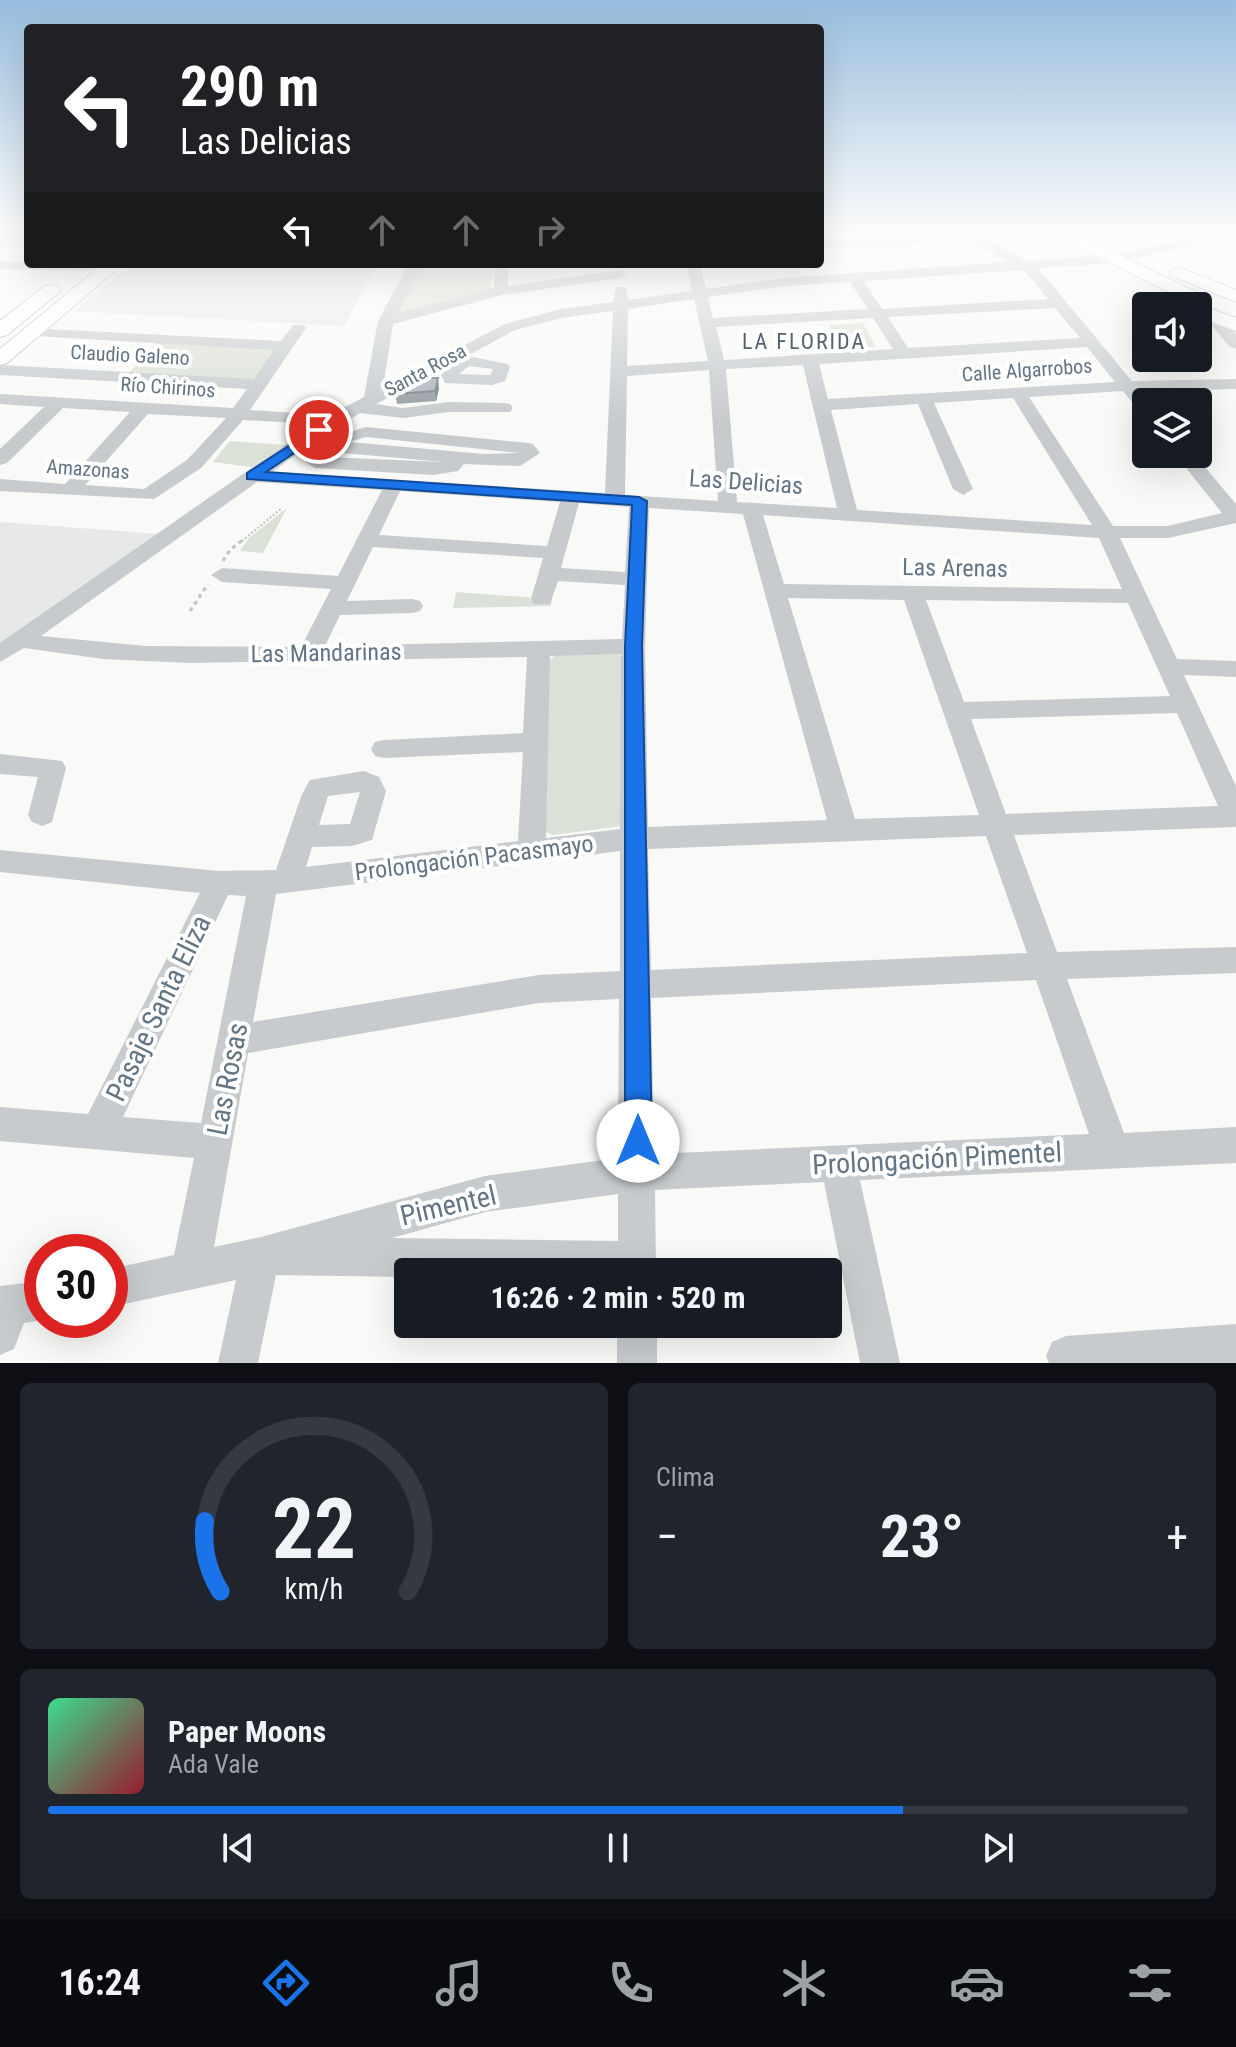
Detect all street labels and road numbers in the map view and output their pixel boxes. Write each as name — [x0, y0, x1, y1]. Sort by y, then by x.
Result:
street label: Santa Rosa — [380, 338, 470, 402]
street label: Claudio Galeno — [70, 340, 190, 370]
street label: Calle Algarrobos — [961, 353, 1093, 387]
street label: Río Chirinos — [120, 372, 216, 402]
street label: Amazonas — [46, 454, 130, 484]
street label: Las Delicias — [688, 464, 804, 500]
street label: Las Arenas — [902, 553, 1008, 583]
street label: Las Mandarinas — [250, 638, 402, 668]
street label: Prolongación Pacasmayo — [353, 829, 595, 887]
street label: Pasaje Santa Eliza — [99, 910, 218, 1107]
street label: Las Rosas — [200, 1020, 255, 1138]
street label: Prolongación Pimentel — [811, 1135, 1063, 1182]
street label: Pimentel — [397, 1178, 499, 1233]

